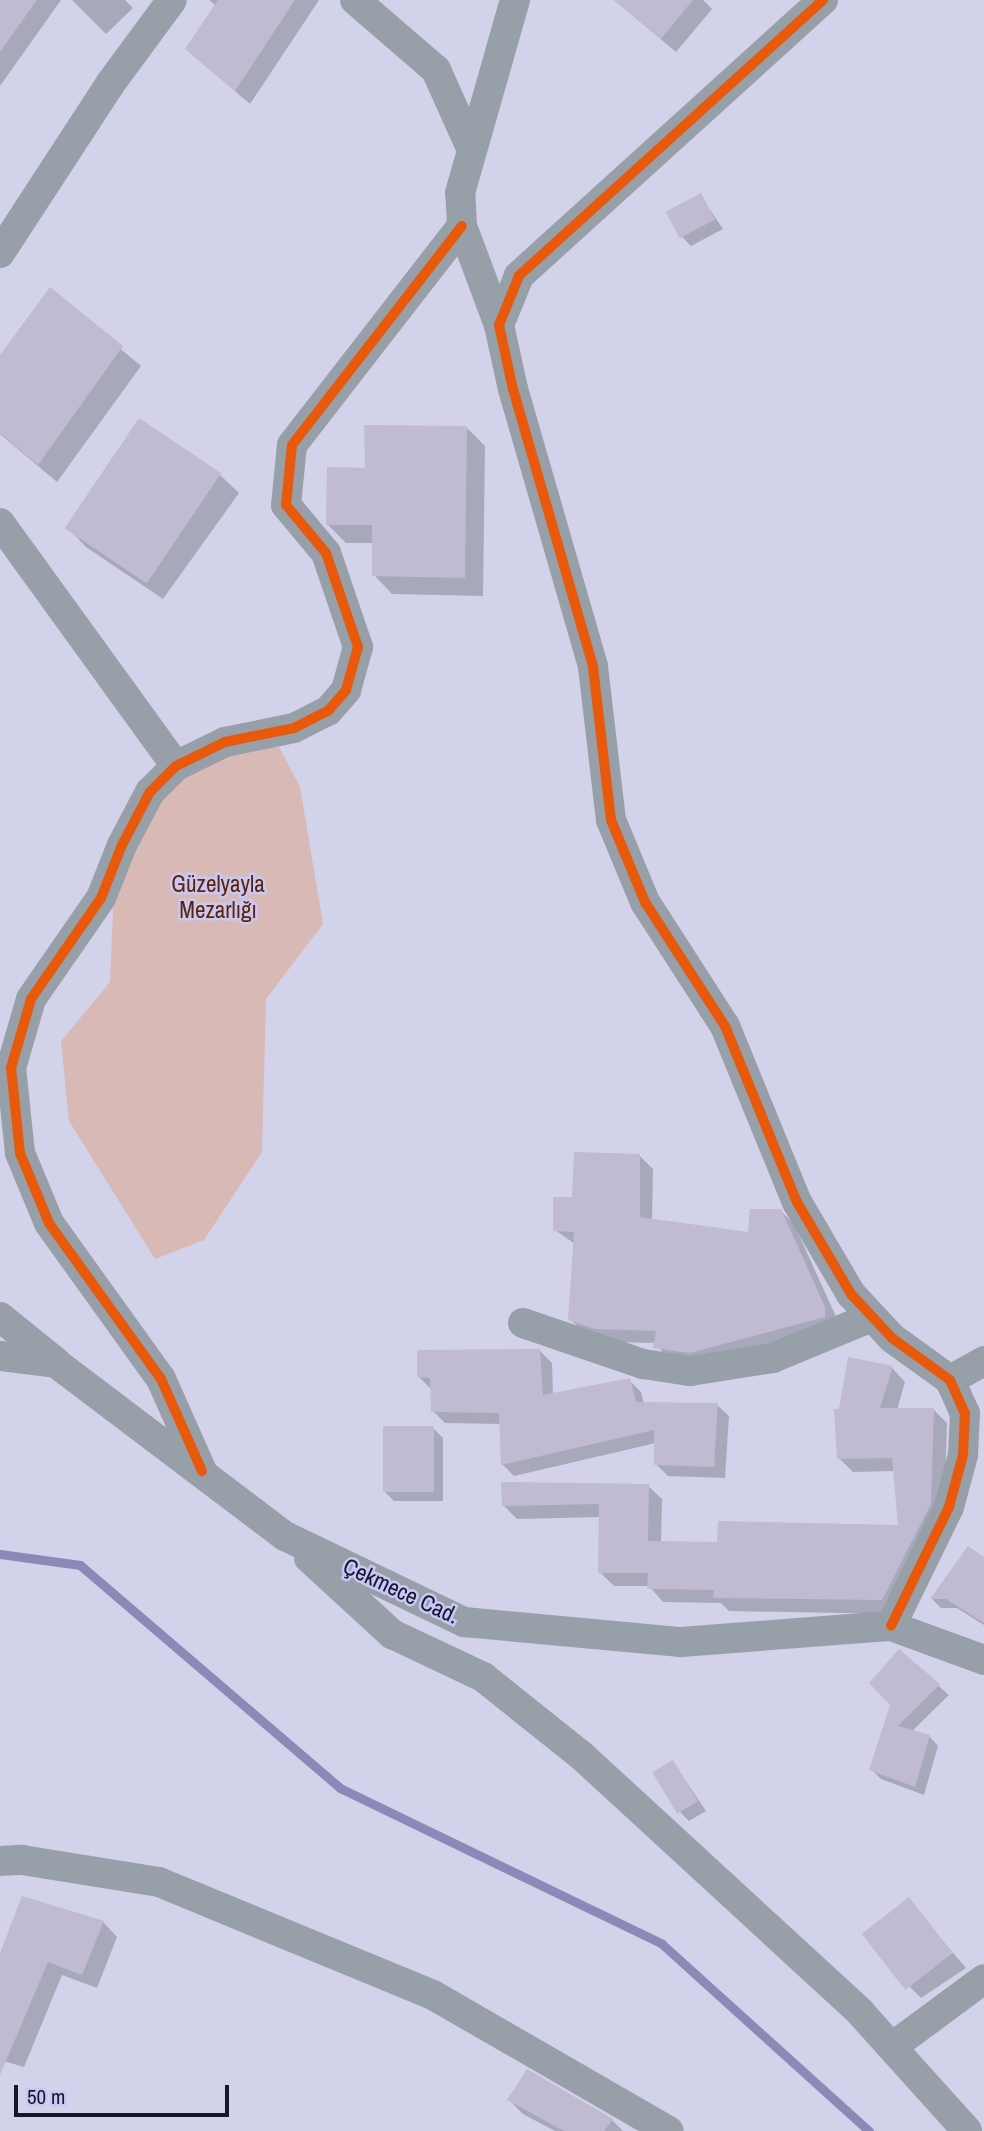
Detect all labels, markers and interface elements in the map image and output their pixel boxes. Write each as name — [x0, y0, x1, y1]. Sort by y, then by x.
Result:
park label: Güzelyayla Mezarlığı — [171, 870, 265, 924]
street label: Çekmece Cad. — [339, 1552, 463, 1630]
scale bar — [18, 2072, 233, 2116]
text: 50 m — [27, 2082, 65, 2111]

